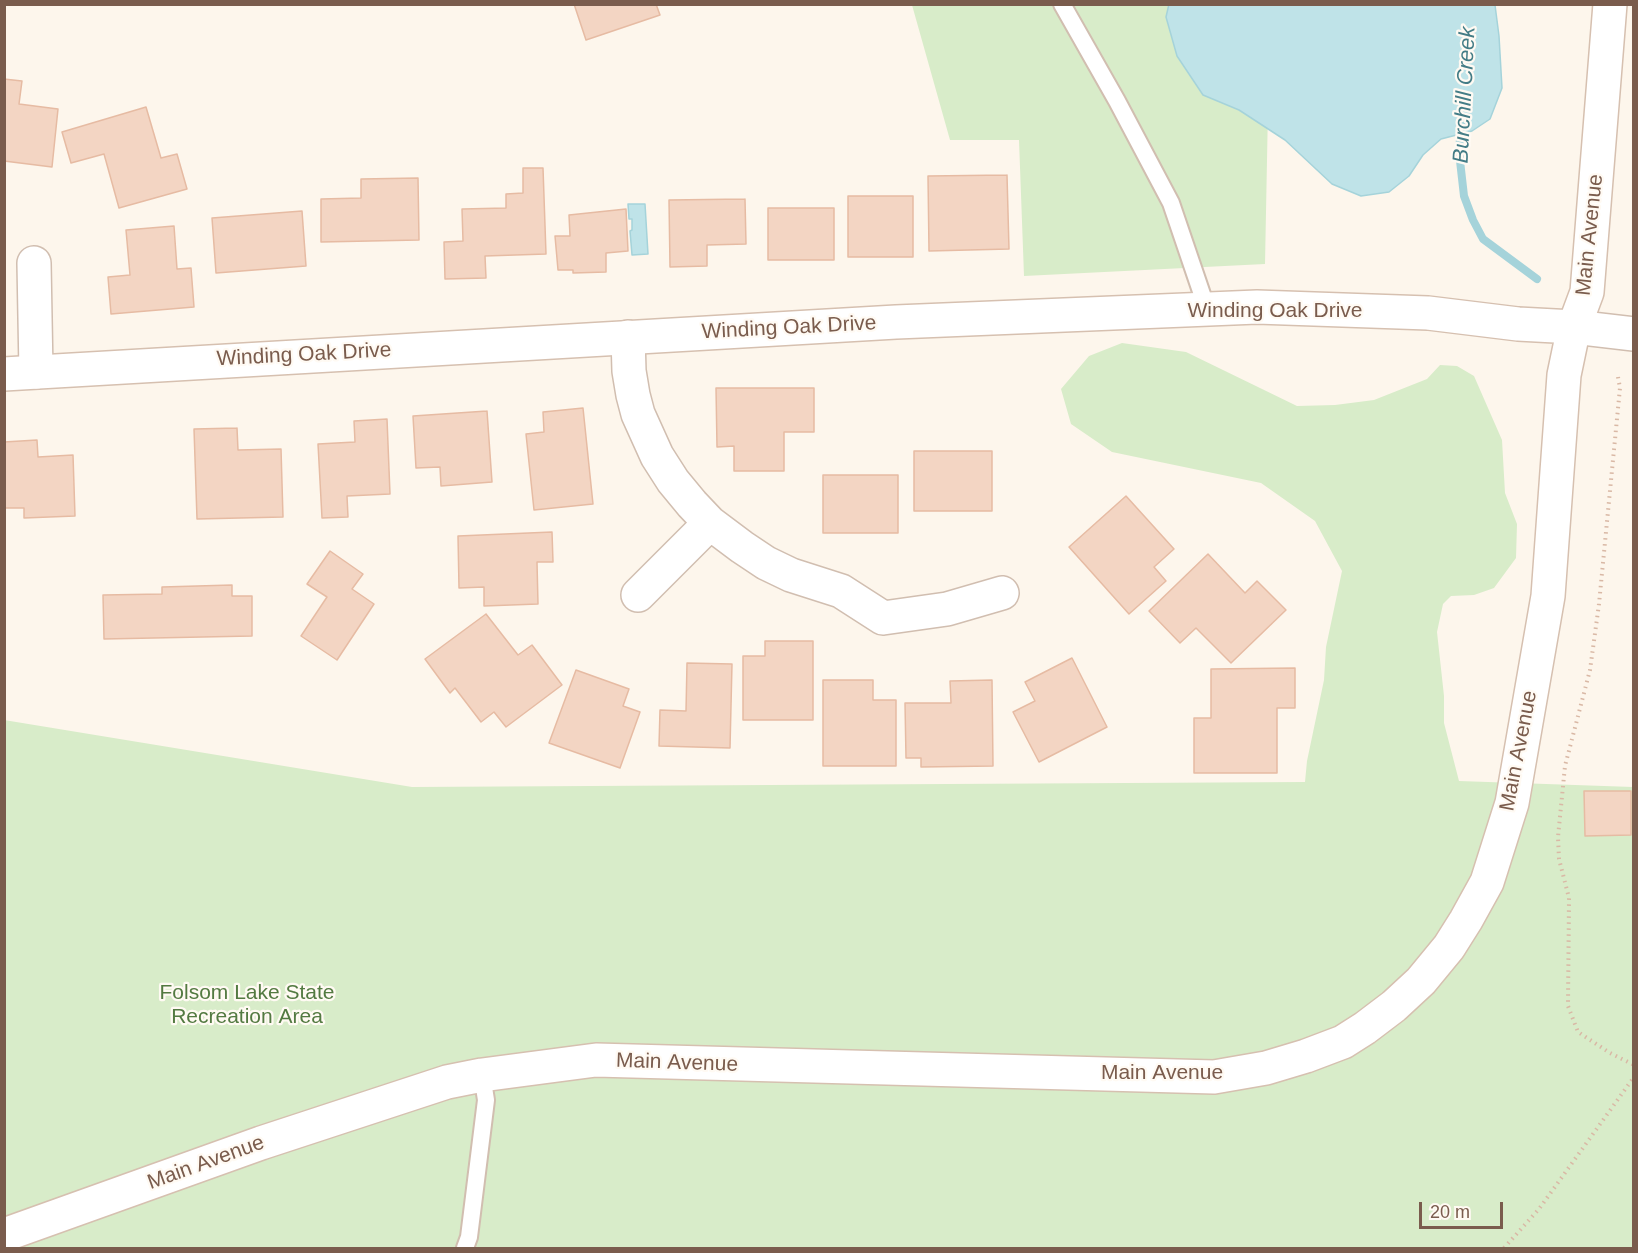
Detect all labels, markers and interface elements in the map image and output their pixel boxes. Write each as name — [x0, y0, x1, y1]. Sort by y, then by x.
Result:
water label: Burchill Creek — [1448, 26, 1482, 164]
street label: Main Avenue — [1571, 173, 1609, 297]
street label: Winding Oak Drive — [1187, 298, 1363, 324]
street label: Winding Oak Drive — [701, 311, 877, 345]
street label: Winding Oak Drive — [216, 338, 392, 372]
street label: Main Avenue — [1495, 689, 1543, 813]
park label: Folsom Lake State Recreation Area — [159, 980, 335, 1030]
street label: Main Avenue — [615, 1048, 739, 1078]
street label: Main Avenue — [1101, 1060, 1223, 1086]
street label: Main Avenue — [144, 1130, 268, 1196]
scale bar — [1422, 1190, 1506, 1228]
text: 20 m — [1430, 1202, 1470, 1222]

